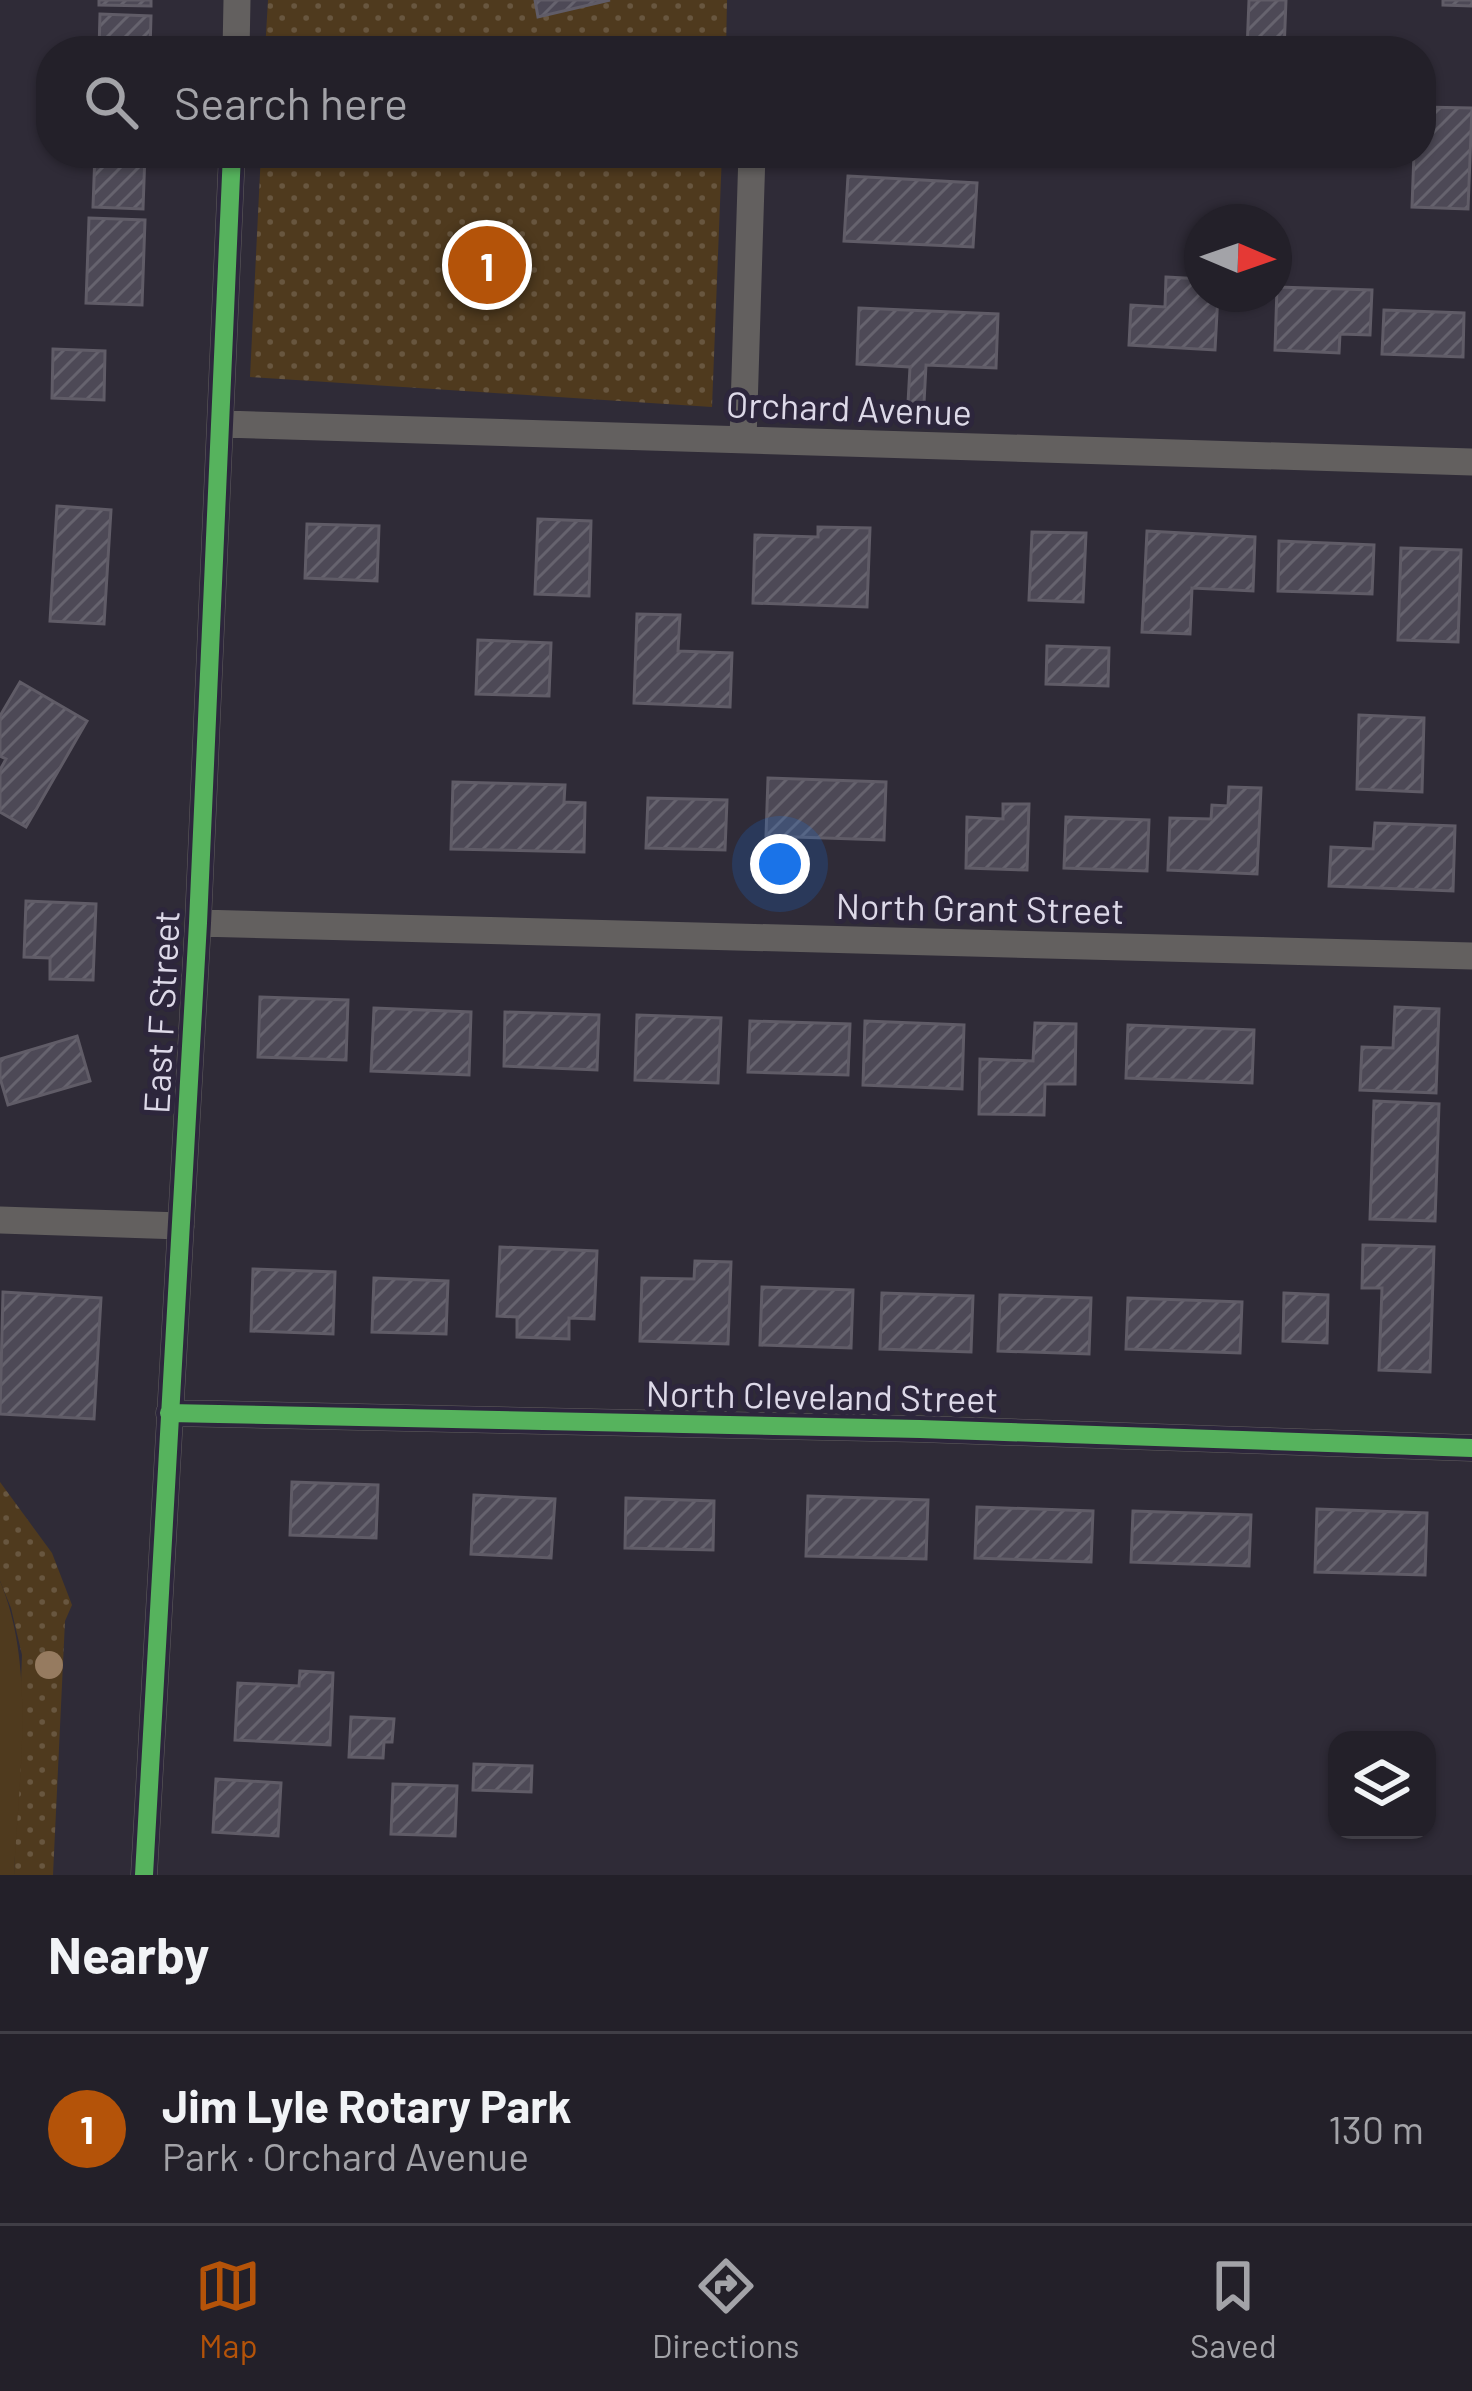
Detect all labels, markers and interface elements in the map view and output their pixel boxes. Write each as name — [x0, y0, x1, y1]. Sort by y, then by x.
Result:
search box — [36, 36, 1436, 168]
icon: search — [78, 69, 144, 135]
text: Search here — [174, 75, 408, 129]
north arrow — [1184, 204, 1292, 312]
pin: 1 — [448, 220, 526, 310]
street label: Orchard Avenue — [725, 381, 973, 433]
your location — [750, 834, 810, 894]
street label: North Grant Street — [835, 883, 1125, 931]
street label: East F Street — [133, 909, 187, 1115]
street label: North Cleveland Street — [645, 1370, 999, 1420]
map controls — [1328, 1731, 1436, 1839]
button: layers — [1328, 1731, 1436, 1839]
text: Nearby — [48, 1923, 209, 1984]
text: Jim Lyle Rotary Park — [162, 2078, 572, 2132]
text: 1 — [80, 2105, 94, 2152]
text: 130 m — [1328, 2105, 1424, 2152]
text: Park · Orchard Avenue — [162, 2132, 529, 2179]
tab: Map — [195, 2253, 261, 2365]
tab: Directions — [652, 2253, 799, 2365]
tab: Saved — [1190, 2253, 1277, 2365]

